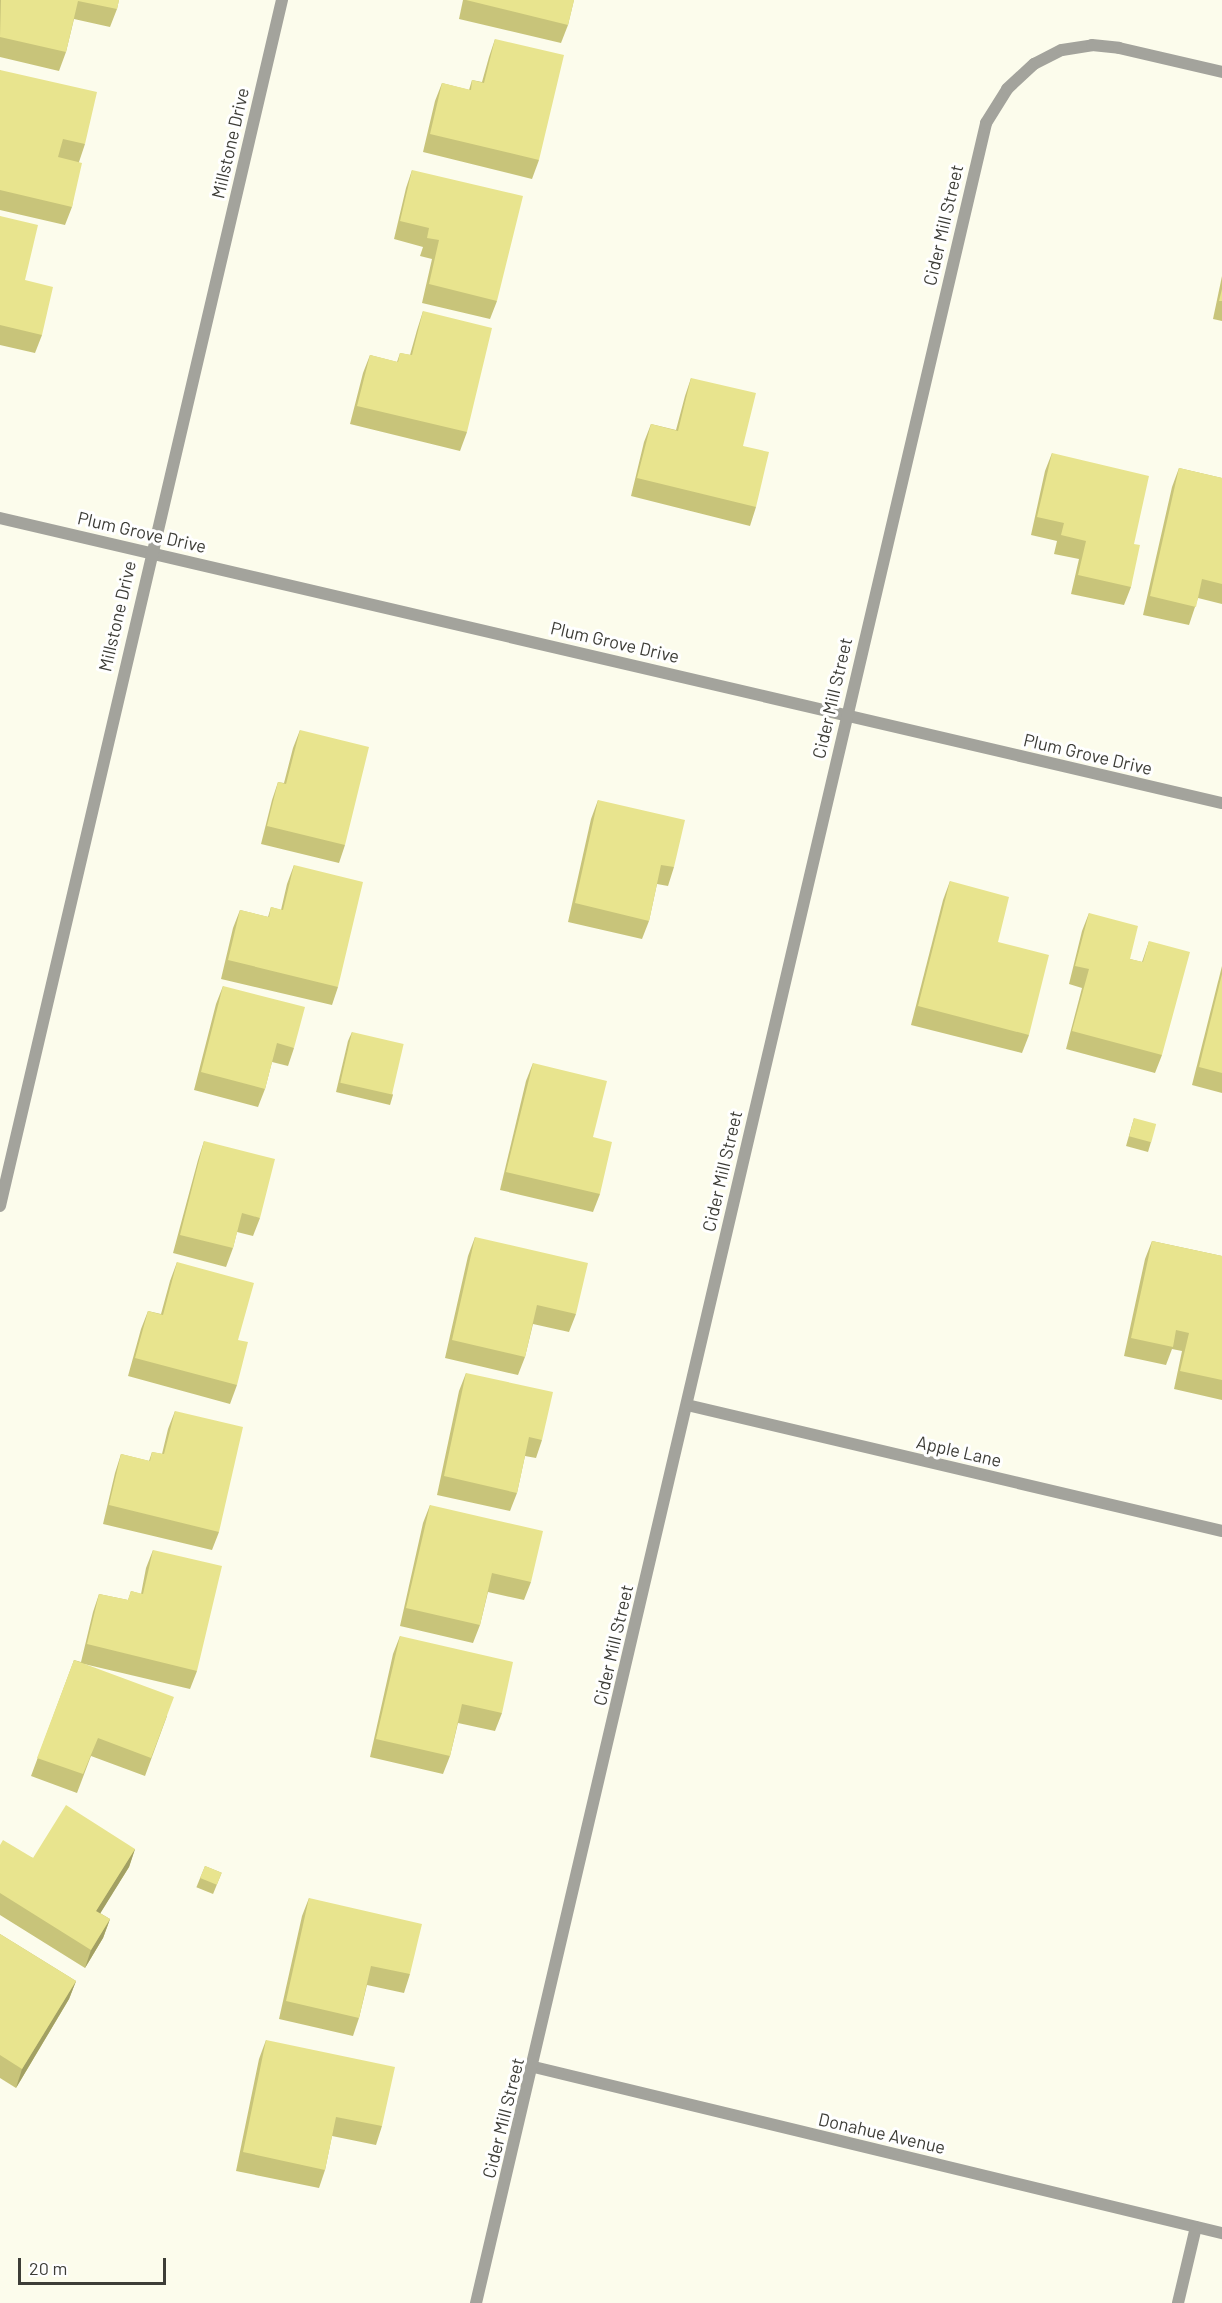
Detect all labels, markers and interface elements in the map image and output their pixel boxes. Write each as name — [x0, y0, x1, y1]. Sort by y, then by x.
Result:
street label: Millstone Drive — [207, 85, 253, 201]
street label: Cider Mill Street — [919, 162, 967, 288]
street label: Plum Grove Drive — [76, 507, 208, 557]
street label: Millstone Drive — [94, 558, 140, 674]
street label: Plum Grove Drive — [549, 617, 681, 667]
street label: Cider Mill Street — [808, 635, 856, 761]
street label: Plum Grove Drive — [1022, 729, 1154, 779]
street label: Cider Mill Street — [698, 1108, 746, 1234]
street label: Apple Lane — [914, 1431, 1004, 1471]
street label: Cider Mill Street — [589, 1582, 637, 1708]
street label: Cider Mill Street — [478, 2055, 528, 2181]
street label: Donahue Avenue — [816, 2108, 948, 2158]
scale bar — [21, 2246, 170, 2284]
text: 20 m — [29, 2257, 67, 2279]

